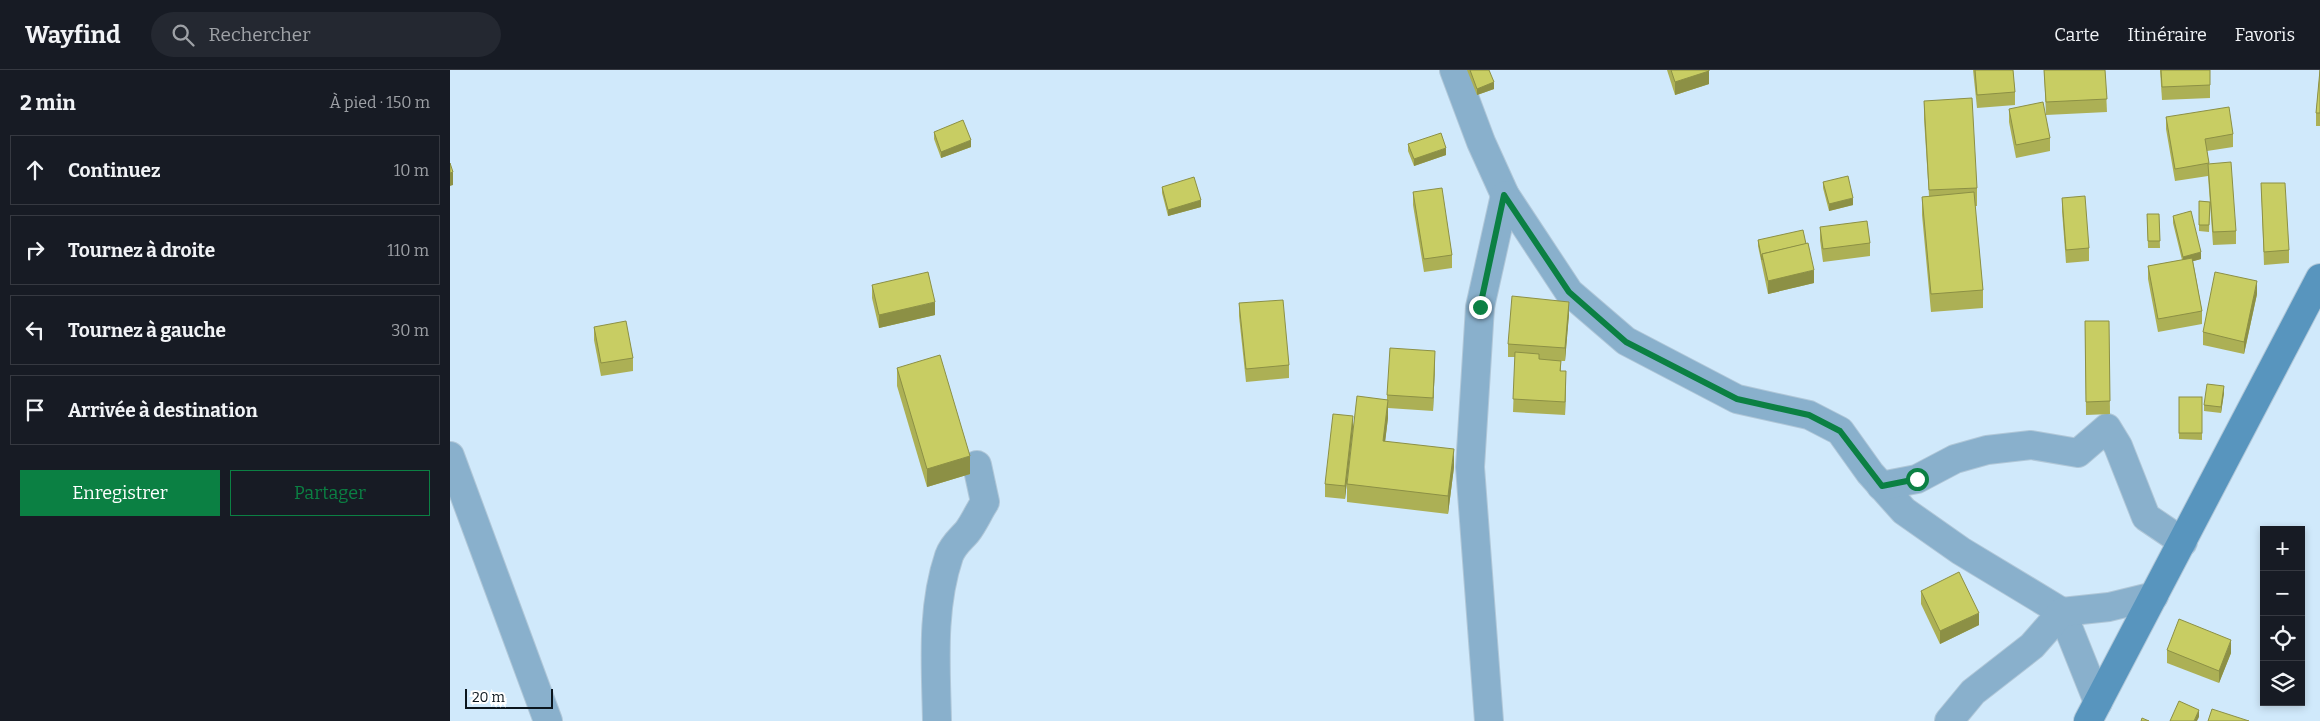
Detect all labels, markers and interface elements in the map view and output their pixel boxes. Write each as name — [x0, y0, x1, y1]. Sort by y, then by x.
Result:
search box — [151, 12, 501, 57]
text: Wayfind — [25, 21, 121, 49]
icon: search — [169, 21, 197, 49]
text: Rechercher — [209, 23, 311, 46]
text: Carte — [2054, 24, 2099, 46]
text: Itinéraire — [2127, 24, 2207, 46]
text: Favoris — [2235, 24, 2295, 46]
text: 2 min — [20, 90, 76, 116]
text: À pied · 150 m — [329, 93, 430, 112]
icon: ahead — [21, 156, 49, 184]
text: Continuez — [68, 159, 161, 182]
text: 10 m — [394, 161, 429, 180]
icon: right — [21, 236, 49, 264]
text: Tournez à droite — [68, 239, 215, 262]
text: 110 m — [387, 241, 429, 260]
route end — [1469, 296, 1492, 319]
icon: left — [21, 316, 49, 344]
text: Tournez à gauche — [68, 319, 226, 342]
text: 30 m — [391, 321, 429, 340]
icon: arrive — [21, 396, 49, 424]
text: Arrivée à destination — [68, 399, 258, 422]
route start — [1906, 468, 1929, 491]
button: Enregistrer — [20, 470, 220, 516]
button: Partager — [230, 470, 430, 516]
map controls — [2260, 526, 2305, 706]
button: + — [2260, 526, 2305, 571]
button: − — [2260, 571, 2305, 616]
button: locate — [2260, 616, 2305, 661]
button: layers — [2260, 661, 2305, 706]
scale bar — [465, 686, 552, 709]
text: 20 m — [472, 689, 505, 706]

